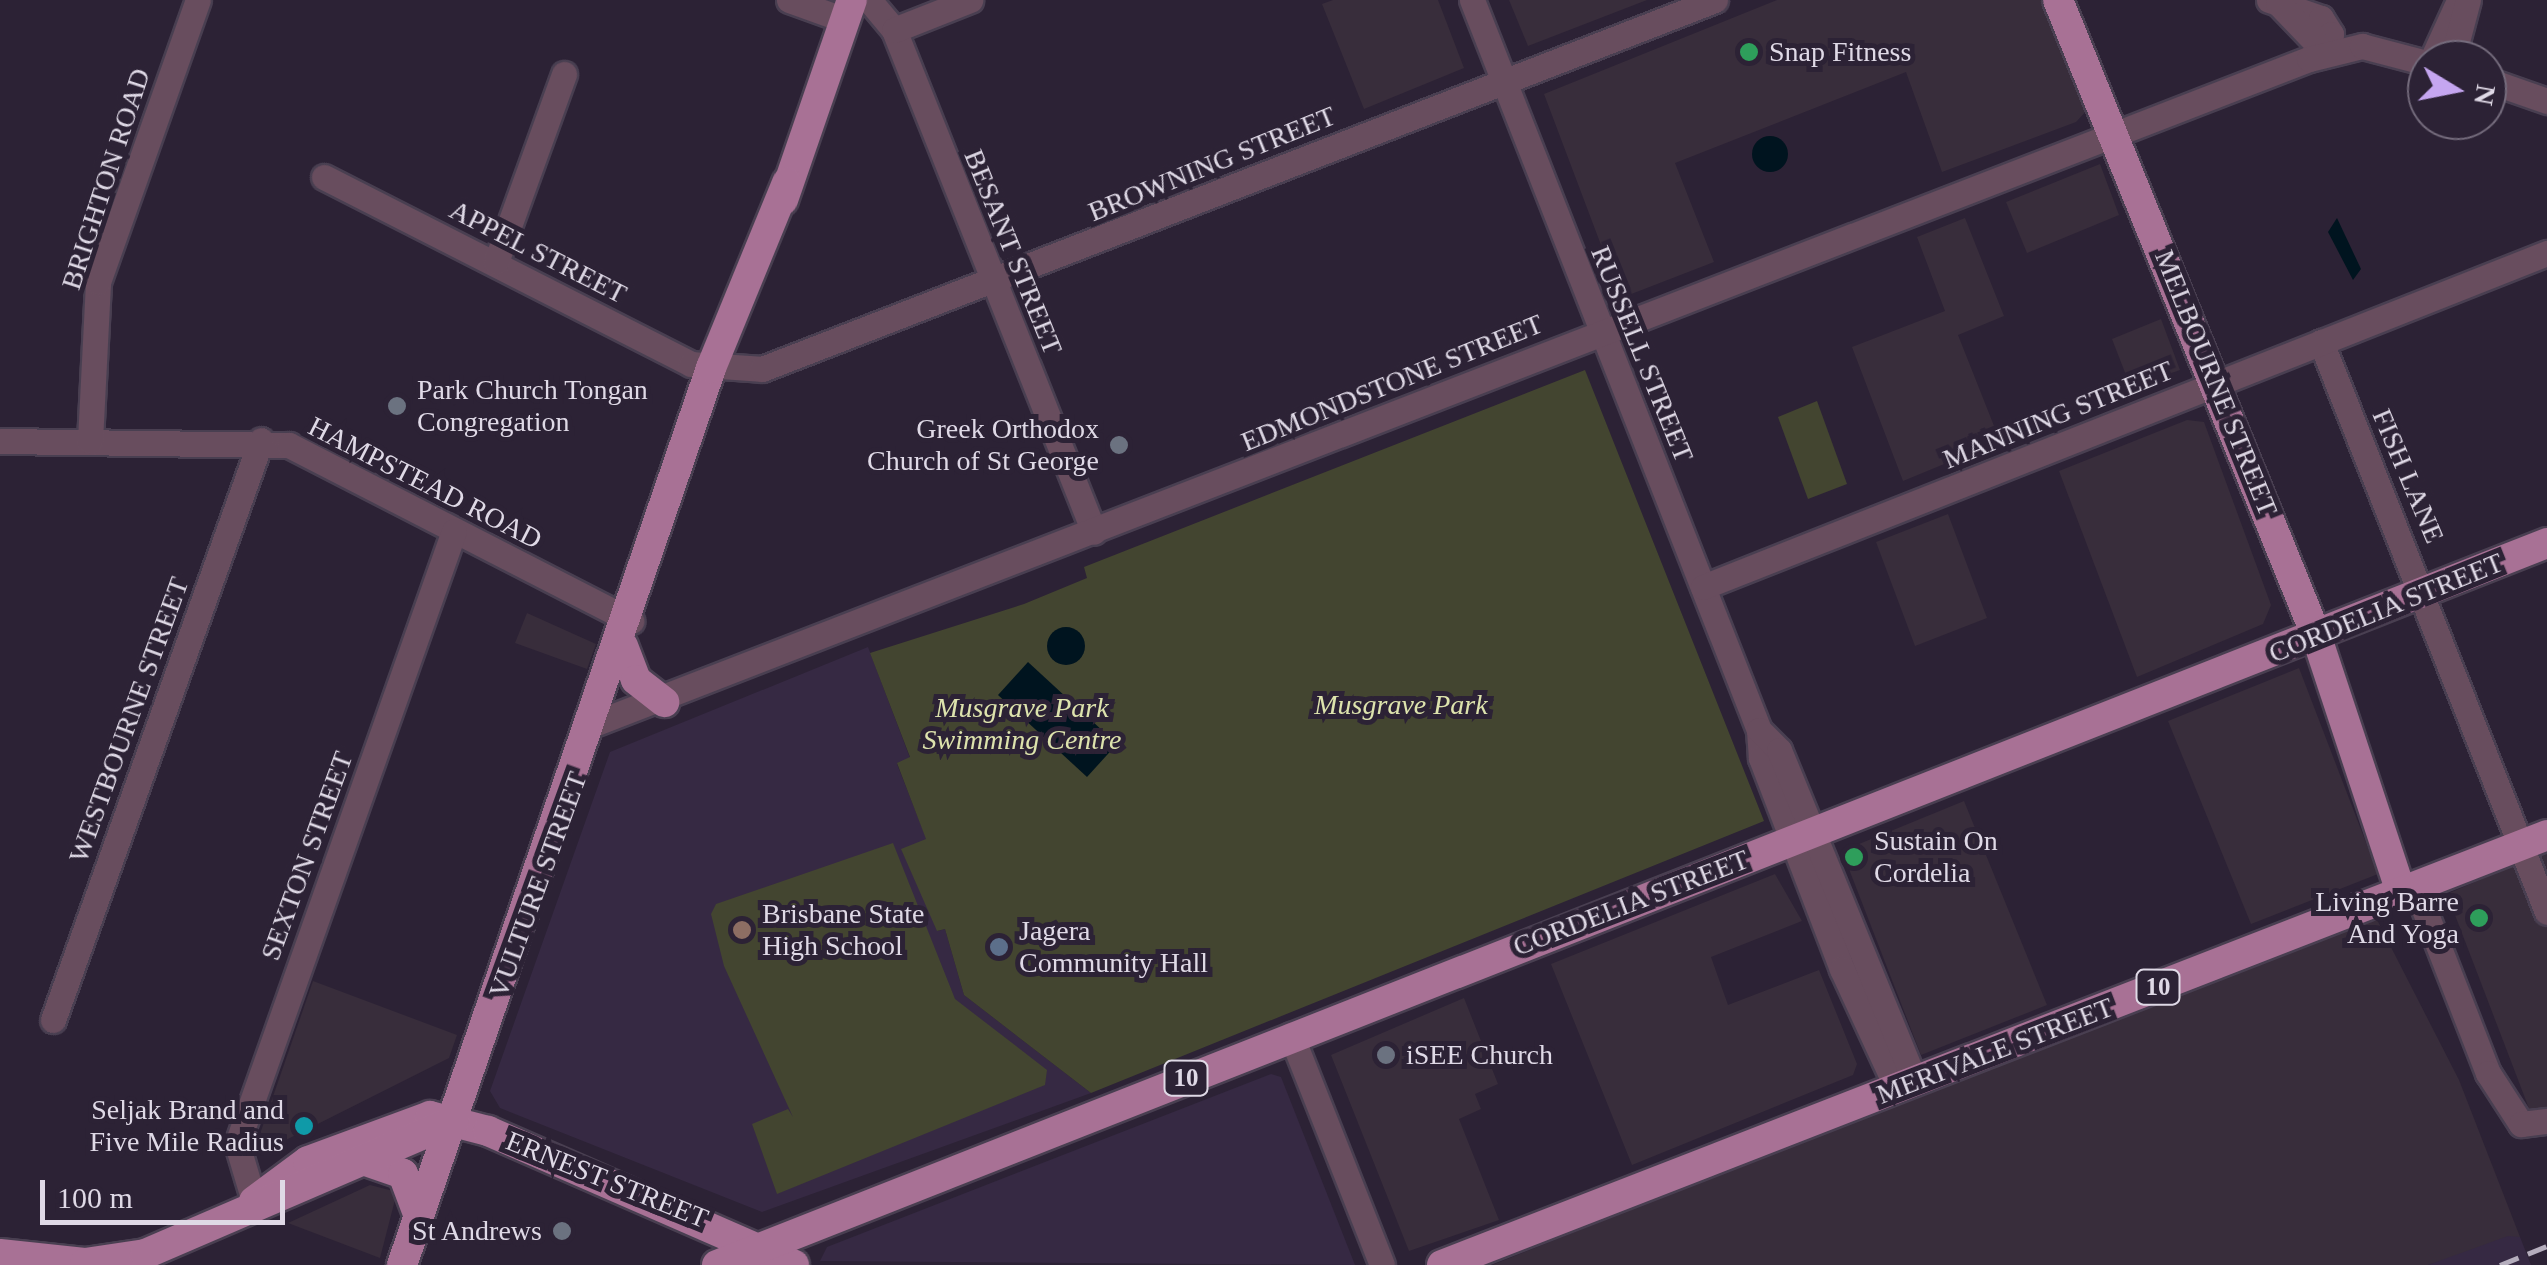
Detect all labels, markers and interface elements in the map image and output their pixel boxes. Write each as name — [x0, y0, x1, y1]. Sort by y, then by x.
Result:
place label: Snap Fitness — [1769, 35, 1911, 69]
north arrow — [2407, 40, 2507, 140]
marker: Snap Fitness — [1738, 41, 1760, 63]
street label: BRIGHTON ROAD — [54, 64, 158, 294]
text: N — [2468, 82, 2502, 108]
street label: BROWNING STREET — [1083, 99, 1341, 229]
street label: BESANT STREET — [956, 144, 1070, 360]
street label: APPEL STREET — [443, 193, 633, 311]
street label: RUSSELL STREET — [1583, 241, 1701, 467]
street label: MELBOURNE STREET — [2147, 245, 2285, 521]
street label: EDMONDSTONE STREET — [1236, 307, 1548, 459]
street label: MANNING STREET — [1938, 354, 2178, 476]
place label: Park Church Tongan Congregation — [417, 373, 648, 439]
marker: Park Church Tongan Congregation — [386, 395, 408, 417]
street label: FISH LANE — [2365, 404, 2451, 548]
street label: HAMPSTEAD ROAD — [303, 410, 547, 556]
place label: Greek Orthodox Church of St George — [867, 412, 1099, 478]
marker: Greek Orthodox Church of St George — [1108, 434, 1130, 456]
street label: CORDELIA STREET — [2263, 545, 2509, 671]
street label: WESTBOURNE STREET — [62, 573, 196, 867]
park label: Musgrave Park — [1314, 688, 1488, 722]
park label: Musgrave Park Swimming Centre — [923, 691, 1121, 757]
street label: SEXTON STREET — [254, 747, 360, 965]
street label: VULTURE STREET — [482, 768, 594, 1002]
place label: Sustain On Cordelia — [1874, 824, 1998, 890]
street label: CORDELIA STREET — [1508, 842, 1754, 964]
marker: Sustain On Cordelia — [1843, 846, 1865, 868]
place label: Living Barre And Yoga — [2315, 885, 2459, 951]
place label: Brisbane State High School — [762, 897, 925, 963]
marker: Living Barre And Yoga — [2468, 907, 2490, 929]
place label: Jagera Community Hall — [1019, 914, 1208, 980]
marker: Brisbane State High School — [731, 919, 753, 941]
marker: Jagera Community Hall — [988, 936, 1010, 958]
road number: 10 — [2136, 967, 2180, 1007]
street label: MERIVALE STREET — [1872, 990, 2118, 1112]
place label: iSEE Church — [1406, 1038, 1553, 1072]
marker: iSEE Church — [1375, 1044, 1397, 1066]
road number: 10 — [1164, 1058, 1208, 1098]
place label: Seljak Brand and Five Mile Radius — [90, 1093, 284, 1159]
marker: Seljak Brand and Five Mile Radius — [293, 1115, 315, 1137]
street label: ERNEST STREET — [501, 1124, 713, 1236]
scale bar — [45, 1160, 290, 1222]
text: 100 m — [57, 1181, 133, 1214]
place label: St Andrews — [411, 1214, 542, 1248]
marker: St Andrews — [551, 1220, 573, 1242]

